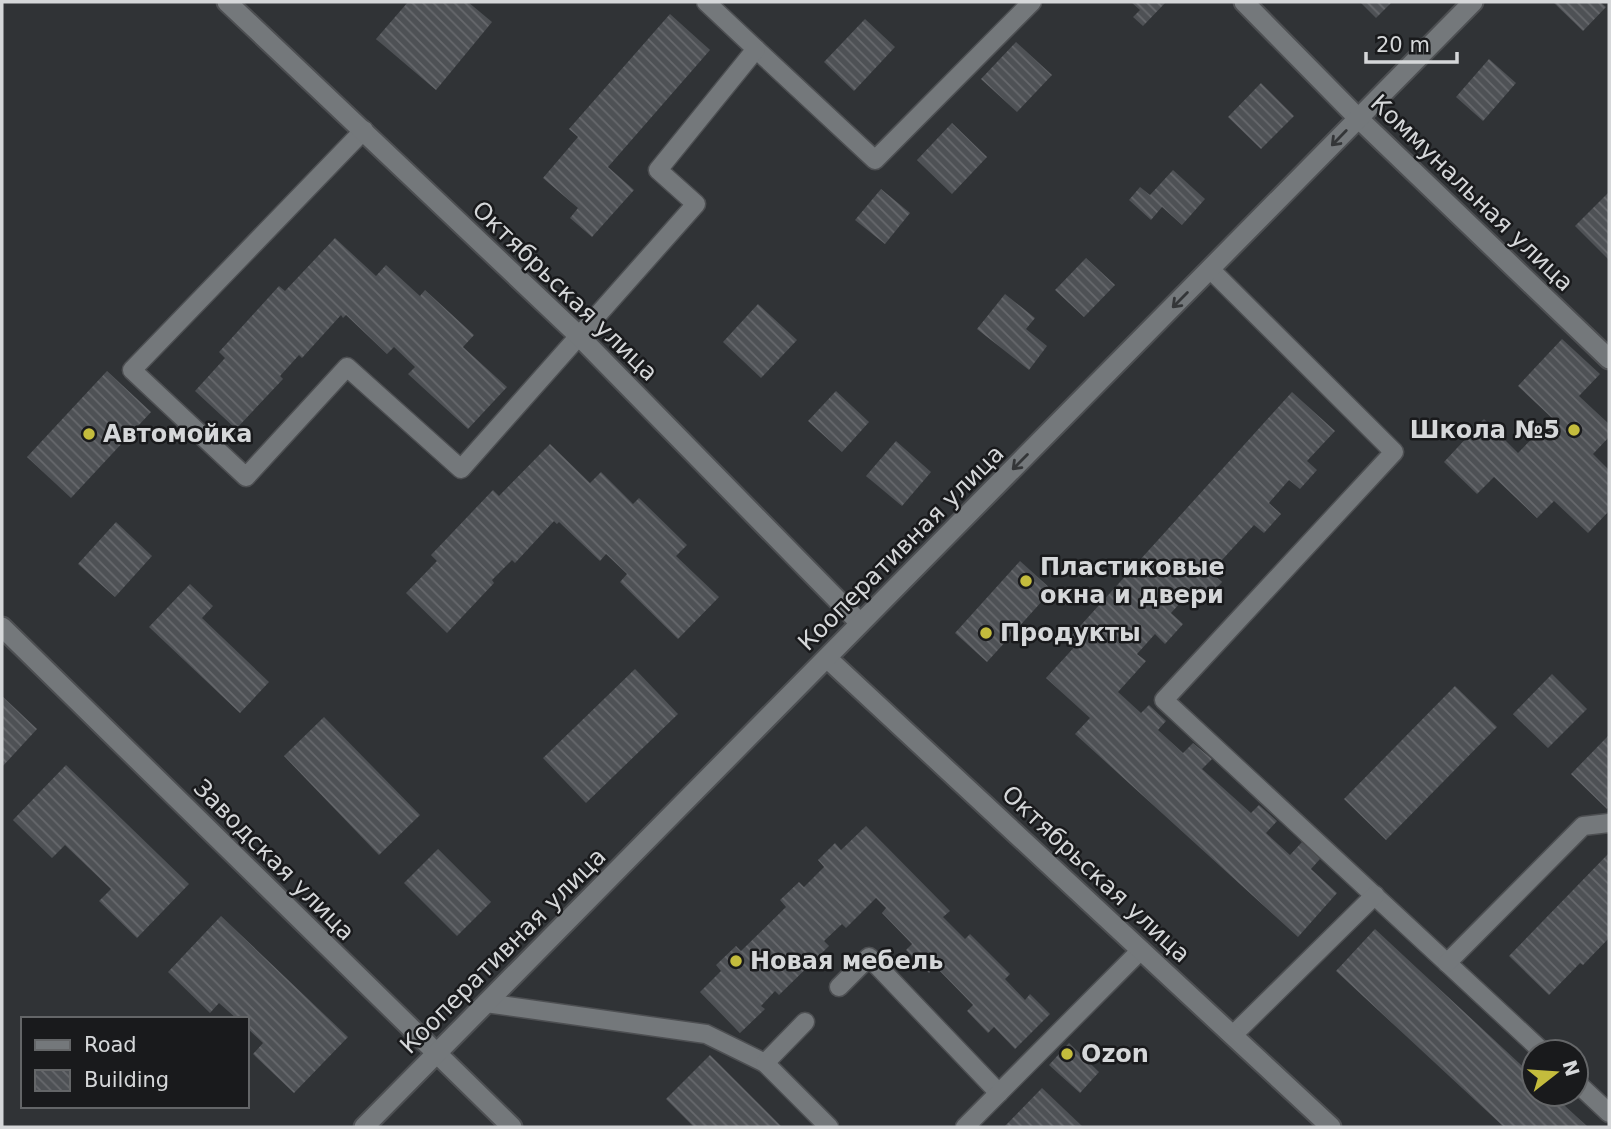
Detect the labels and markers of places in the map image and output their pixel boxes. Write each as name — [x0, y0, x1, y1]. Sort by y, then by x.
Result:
place label: Школа №5 — [1410, 416, 1560, 444]
place label: Автомойка — [103, 420, 253, 448]
marker: Школа №5 — [1566, 422, 1582, 438]
marker: Автомойка — [81, 426, 97, 442]
place label: Пластиковые окна и двери — [1040, 553, 1225, 609]
marker: Пластиковые окна и двери — [1018, 573, 1034, 589]
place label: Продукты — [1000, 619, 1141, 647]
marker: Продукты — [978, 625, 994, 641]
place label: Новая мебель — [750, 947, 943, 975]
marker: Новая мебель — [728, 953, 744, 969]
place label: Ozon — [1081, 1040, 1149, 1068]
marker: Ozon — [1059, 1046, 1075, 1062]

